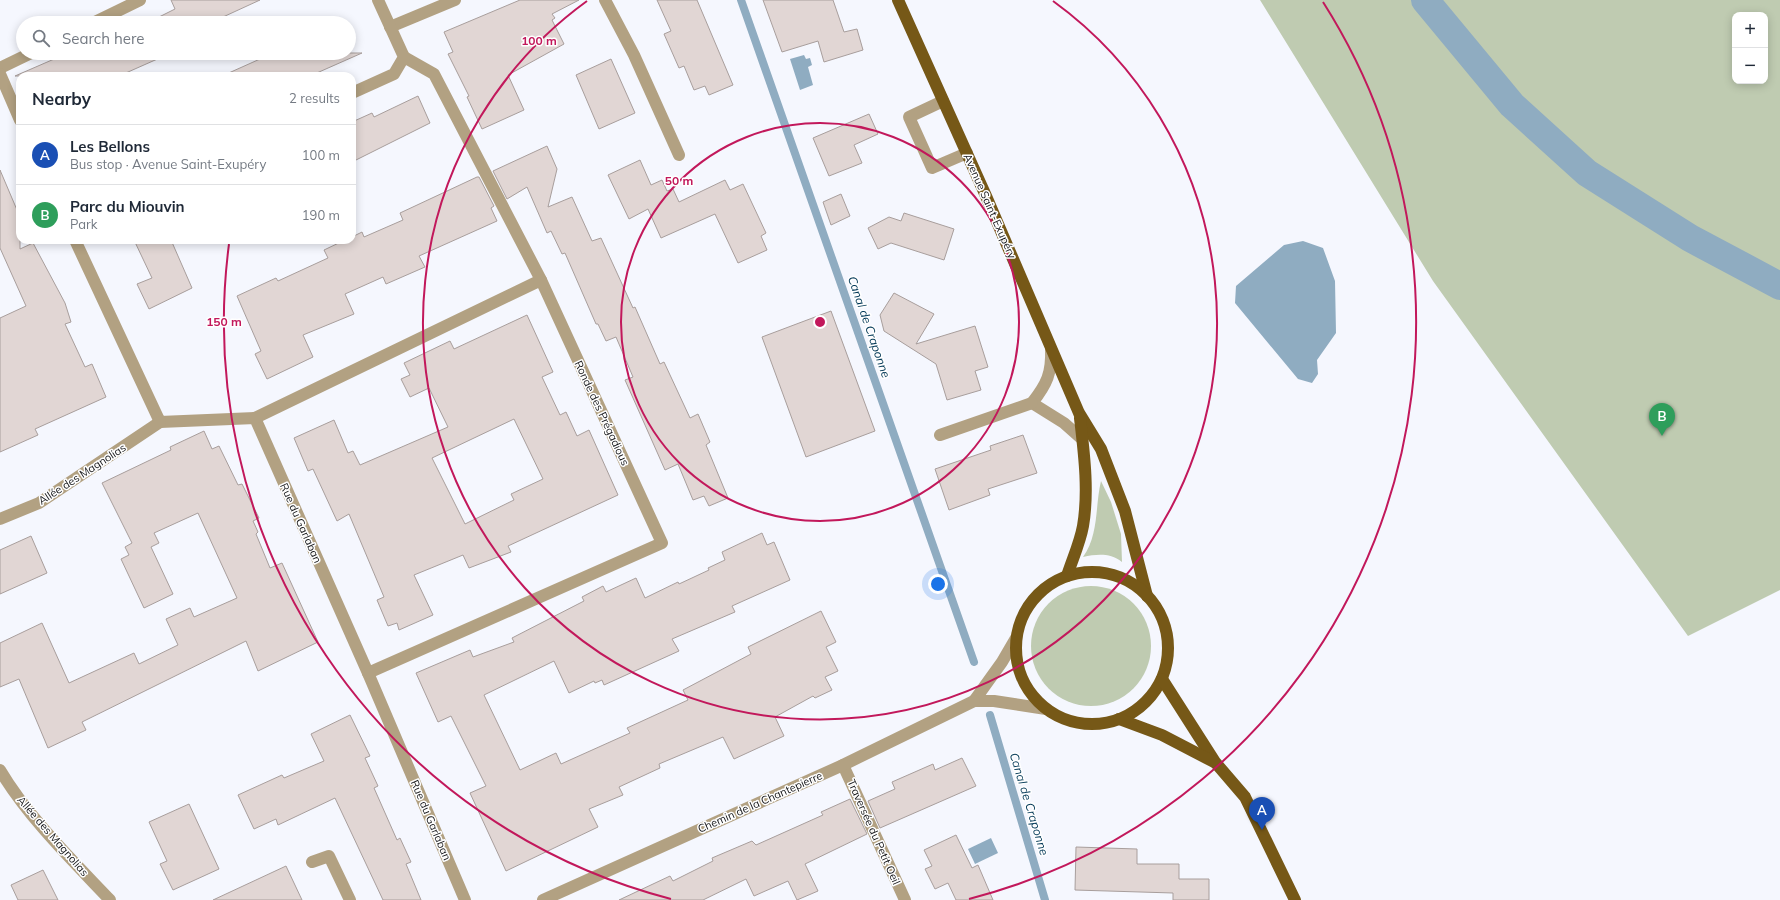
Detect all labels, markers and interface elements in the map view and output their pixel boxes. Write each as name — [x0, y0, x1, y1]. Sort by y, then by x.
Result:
map controls — [1732, 12, 1768, 84]
button: + — [1732, 12, 1768, 48]
search box — [16, 16, 356, 60]
icon: search — [30, 27, 52, 49]
text: Search here — [62, 29, 144, 48]
text: 100 m — [521, 33, 557, 48]
button: − — [1732, 48, 1768, 84]
text: Nearby — [32, 88, 91, 109]
text: 2 results — [289, 90, 340, 106]
text: Les Bellons — [70, 137, 150, 156]
text: A — [40, 147, 50, 163]
text: 100 m — [302, 147, 340, 163]
street label: Avenue Saint-Exupéry — [961, 151, 1020, 261]
text: Bus stop · Avenue Saint-Exupéry — [70, 156, 266, 172]
text: 50 m — [665, 173, 693, 188]
text: Parc du Miouvin — [70, 197, 185, 216]
text: B — [41, 207, 49, 223]
text: 190 m — [302, 207, 340, 223]
text: Park — [70, 216, 97, 232]
water label: Canal de Craponne — [845, 274, 894, 380]
text: 150 m — [206, 314, 242, 329]
centre of rings — [813, 315, 827, 329]
street label: Ronde des Prégadious — [572, 358, 632, 468]
pin: B — [1649, 403, 1675, 436]
street label: Allée des Magnolias — [36, 440, 128, 508]
street label: Rue du Garlaban — [277, 481, 325, 565]
your location — [928, 574, 948, 594]
water label: Canal de Craponne — [1007, 751, 1052, 857]
street label: Chemin de la Chantepierre — [695, 768, 825, 836]
street label: Traversée du Petit Oeil — [844, 777, 904, 887]
street label: Rue du Garlaban — [408, 778, 454, 862]
street label: Allée des Magnolias — [14, 793, 92, 879]
pin: A — [1249, 797, 1275, 830]

